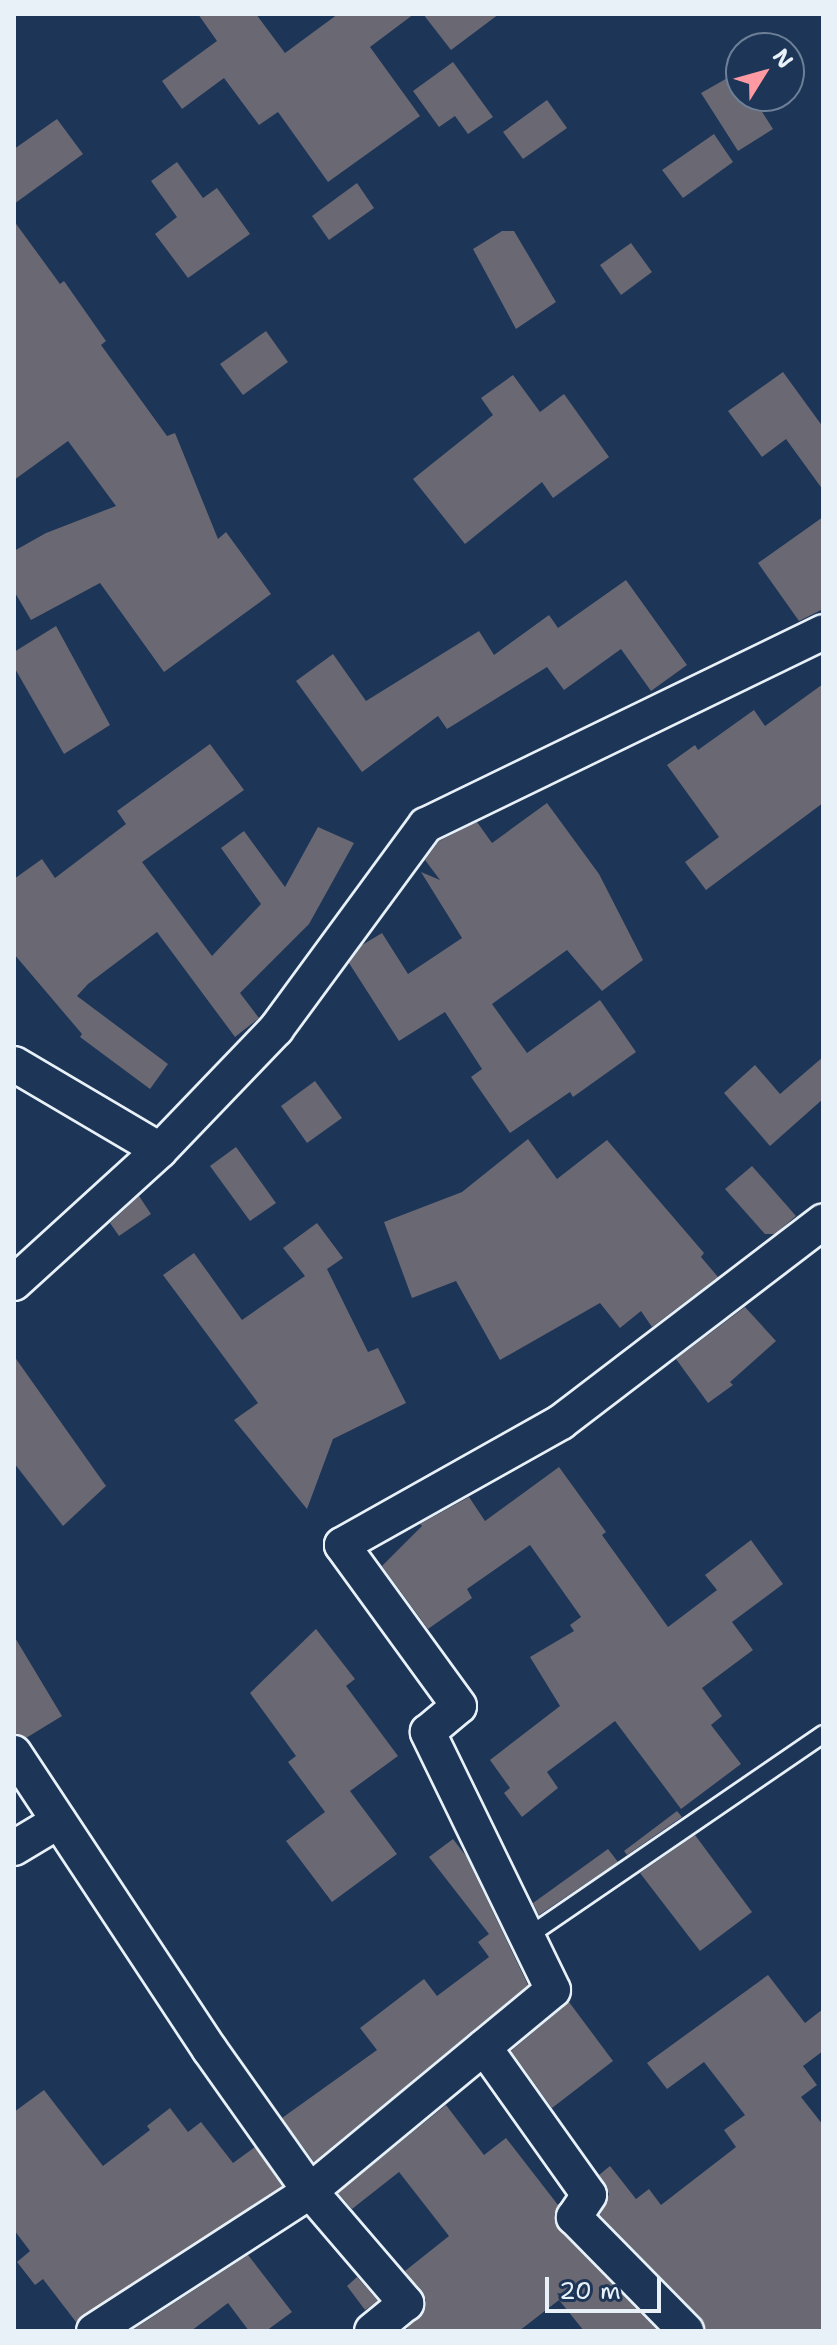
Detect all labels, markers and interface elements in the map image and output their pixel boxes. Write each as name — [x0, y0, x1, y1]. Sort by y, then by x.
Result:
north arrow — [725, 32, 805, 112]
text: N — [766, 43, 800, 74]
scale bar — [549, 2261, 665, 2311]
text: 20 m — [559, 2275, 621, 2307]

